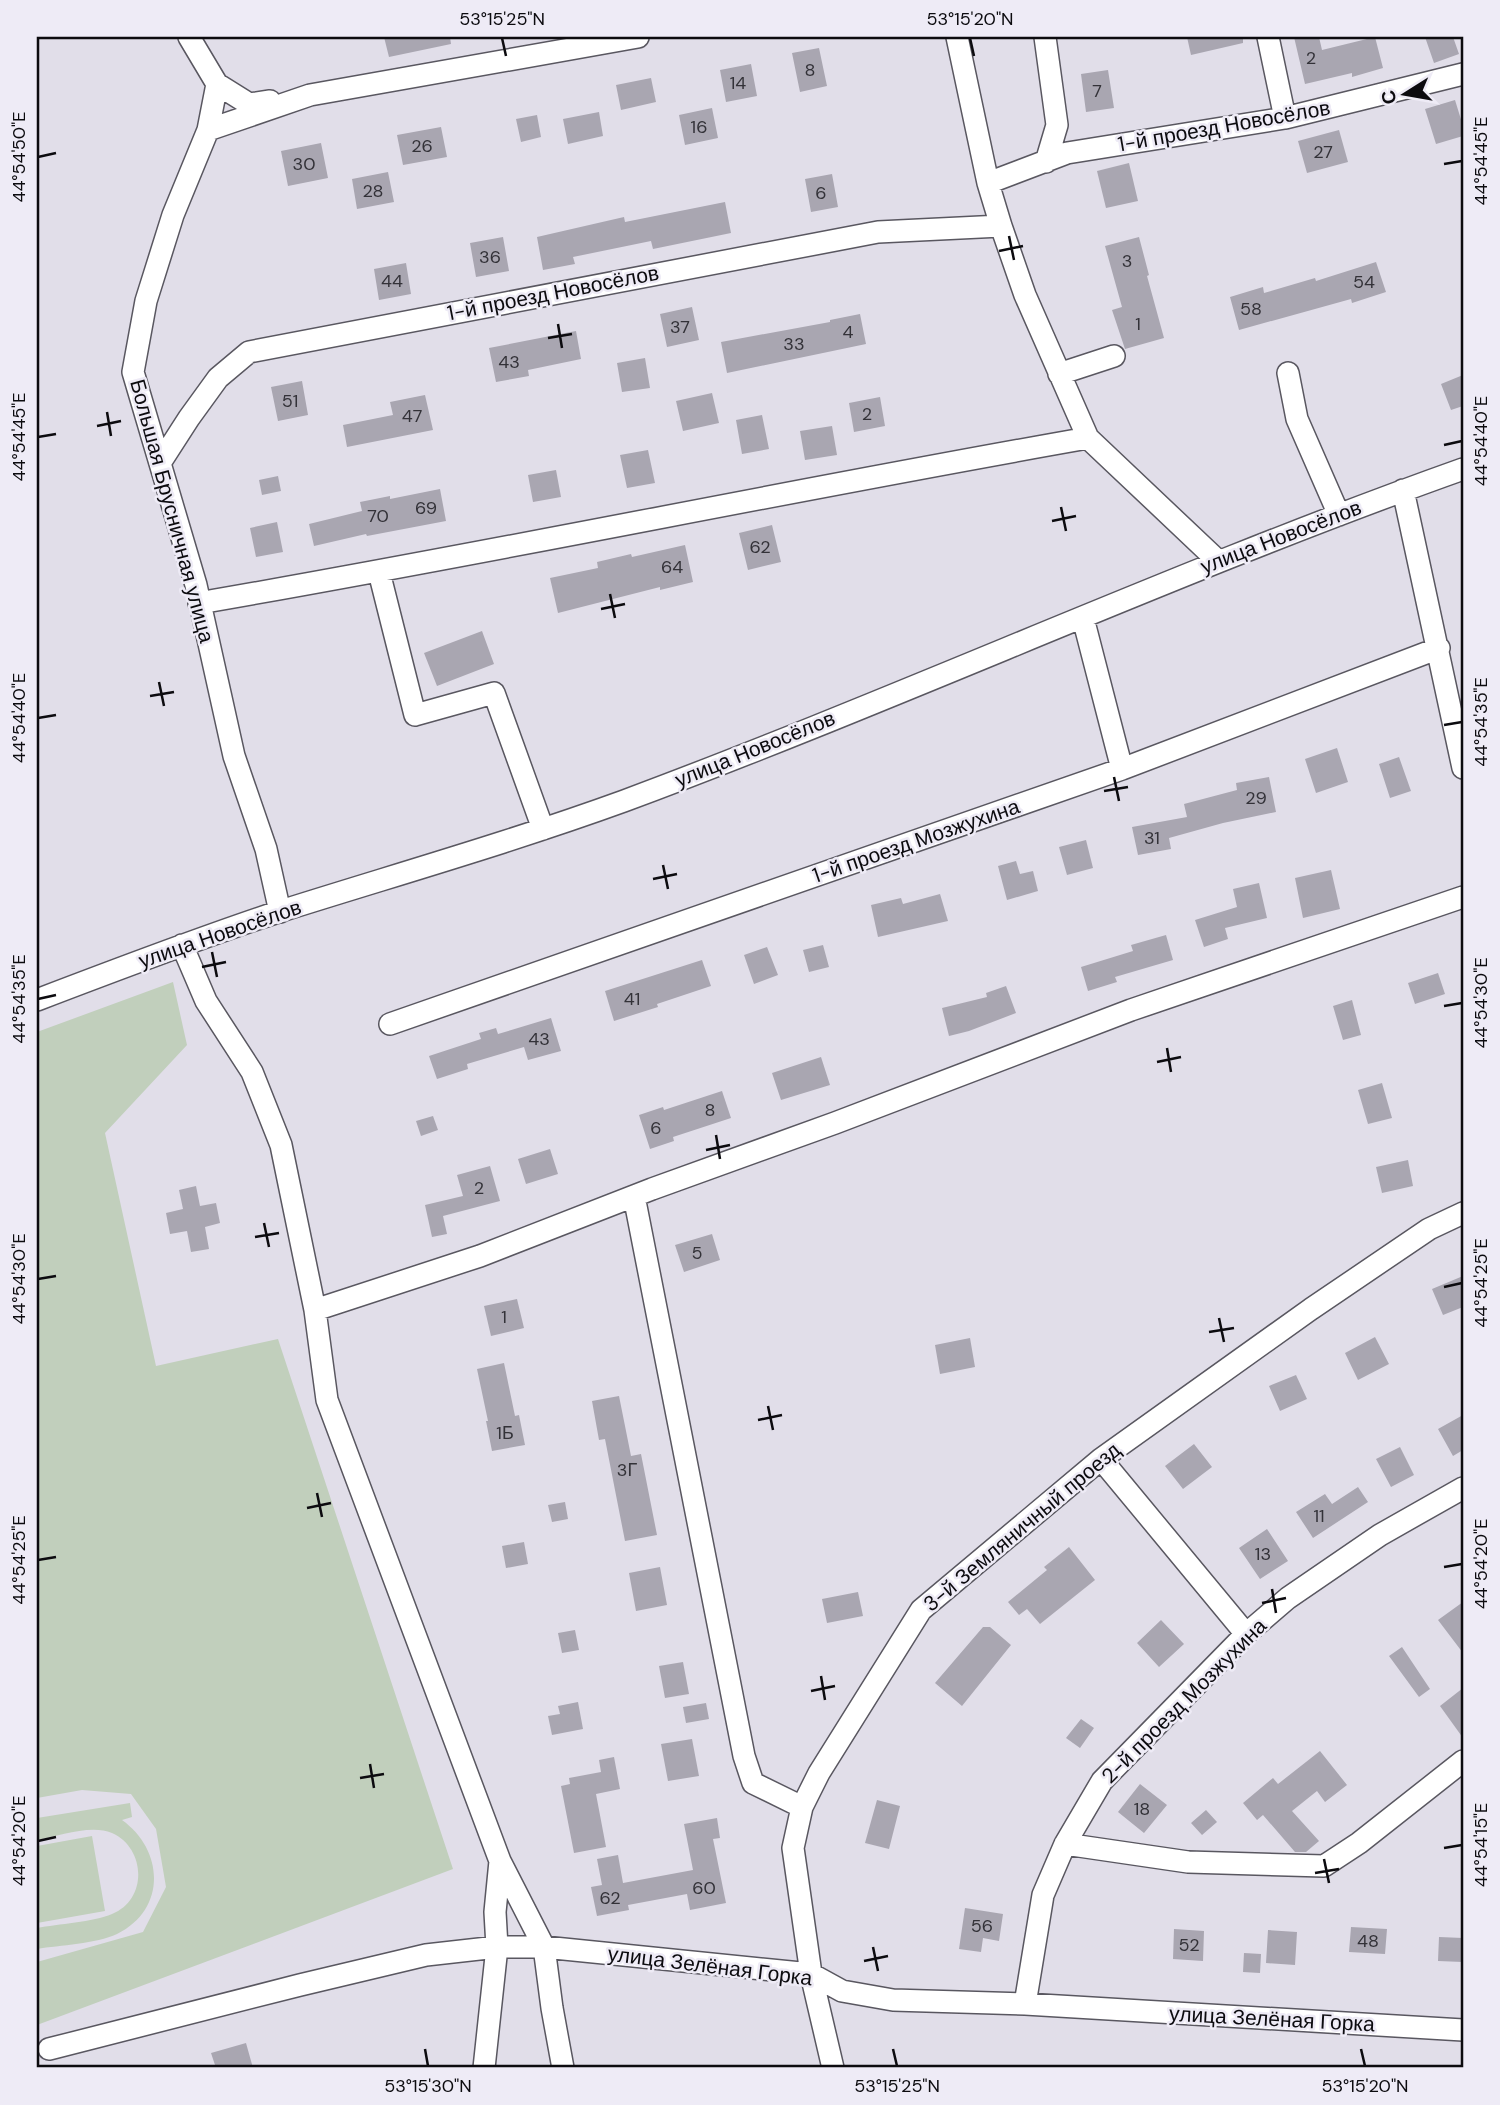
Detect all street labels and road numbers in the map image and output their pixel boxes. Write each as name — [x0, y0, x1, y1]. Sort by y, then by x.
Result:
street label: 1-й проезд Новосёлов — [1116, 94, 1332, 158]
street label: 1-й проезд Новосёлов — [445, 259, 661, 327]
street label: Большая Брусничная улица — [123, 376, 221, 646]
street label: улица Новосёлов — [1197, 493, 1365, 581]
street label: улица Новосёлов — [671, 704, 839, 794]
street label: 1-й проезд Мозжухина — [809, 792, 1024, 890]
street label: улица Новосёлов — [135, 893, 305, 975]
street label: 3-й Земляничный проезд — [918, 1436, 1126, 1618]
street label: 2-й проезд Мозжухина — [1095, 1612, 1273, 1790]
street label: улица Зелёная Горка — [606, 1940, 814, 1992]
street label: улица Зелёная Горка — [1169, 2000, 1376, 2038]

